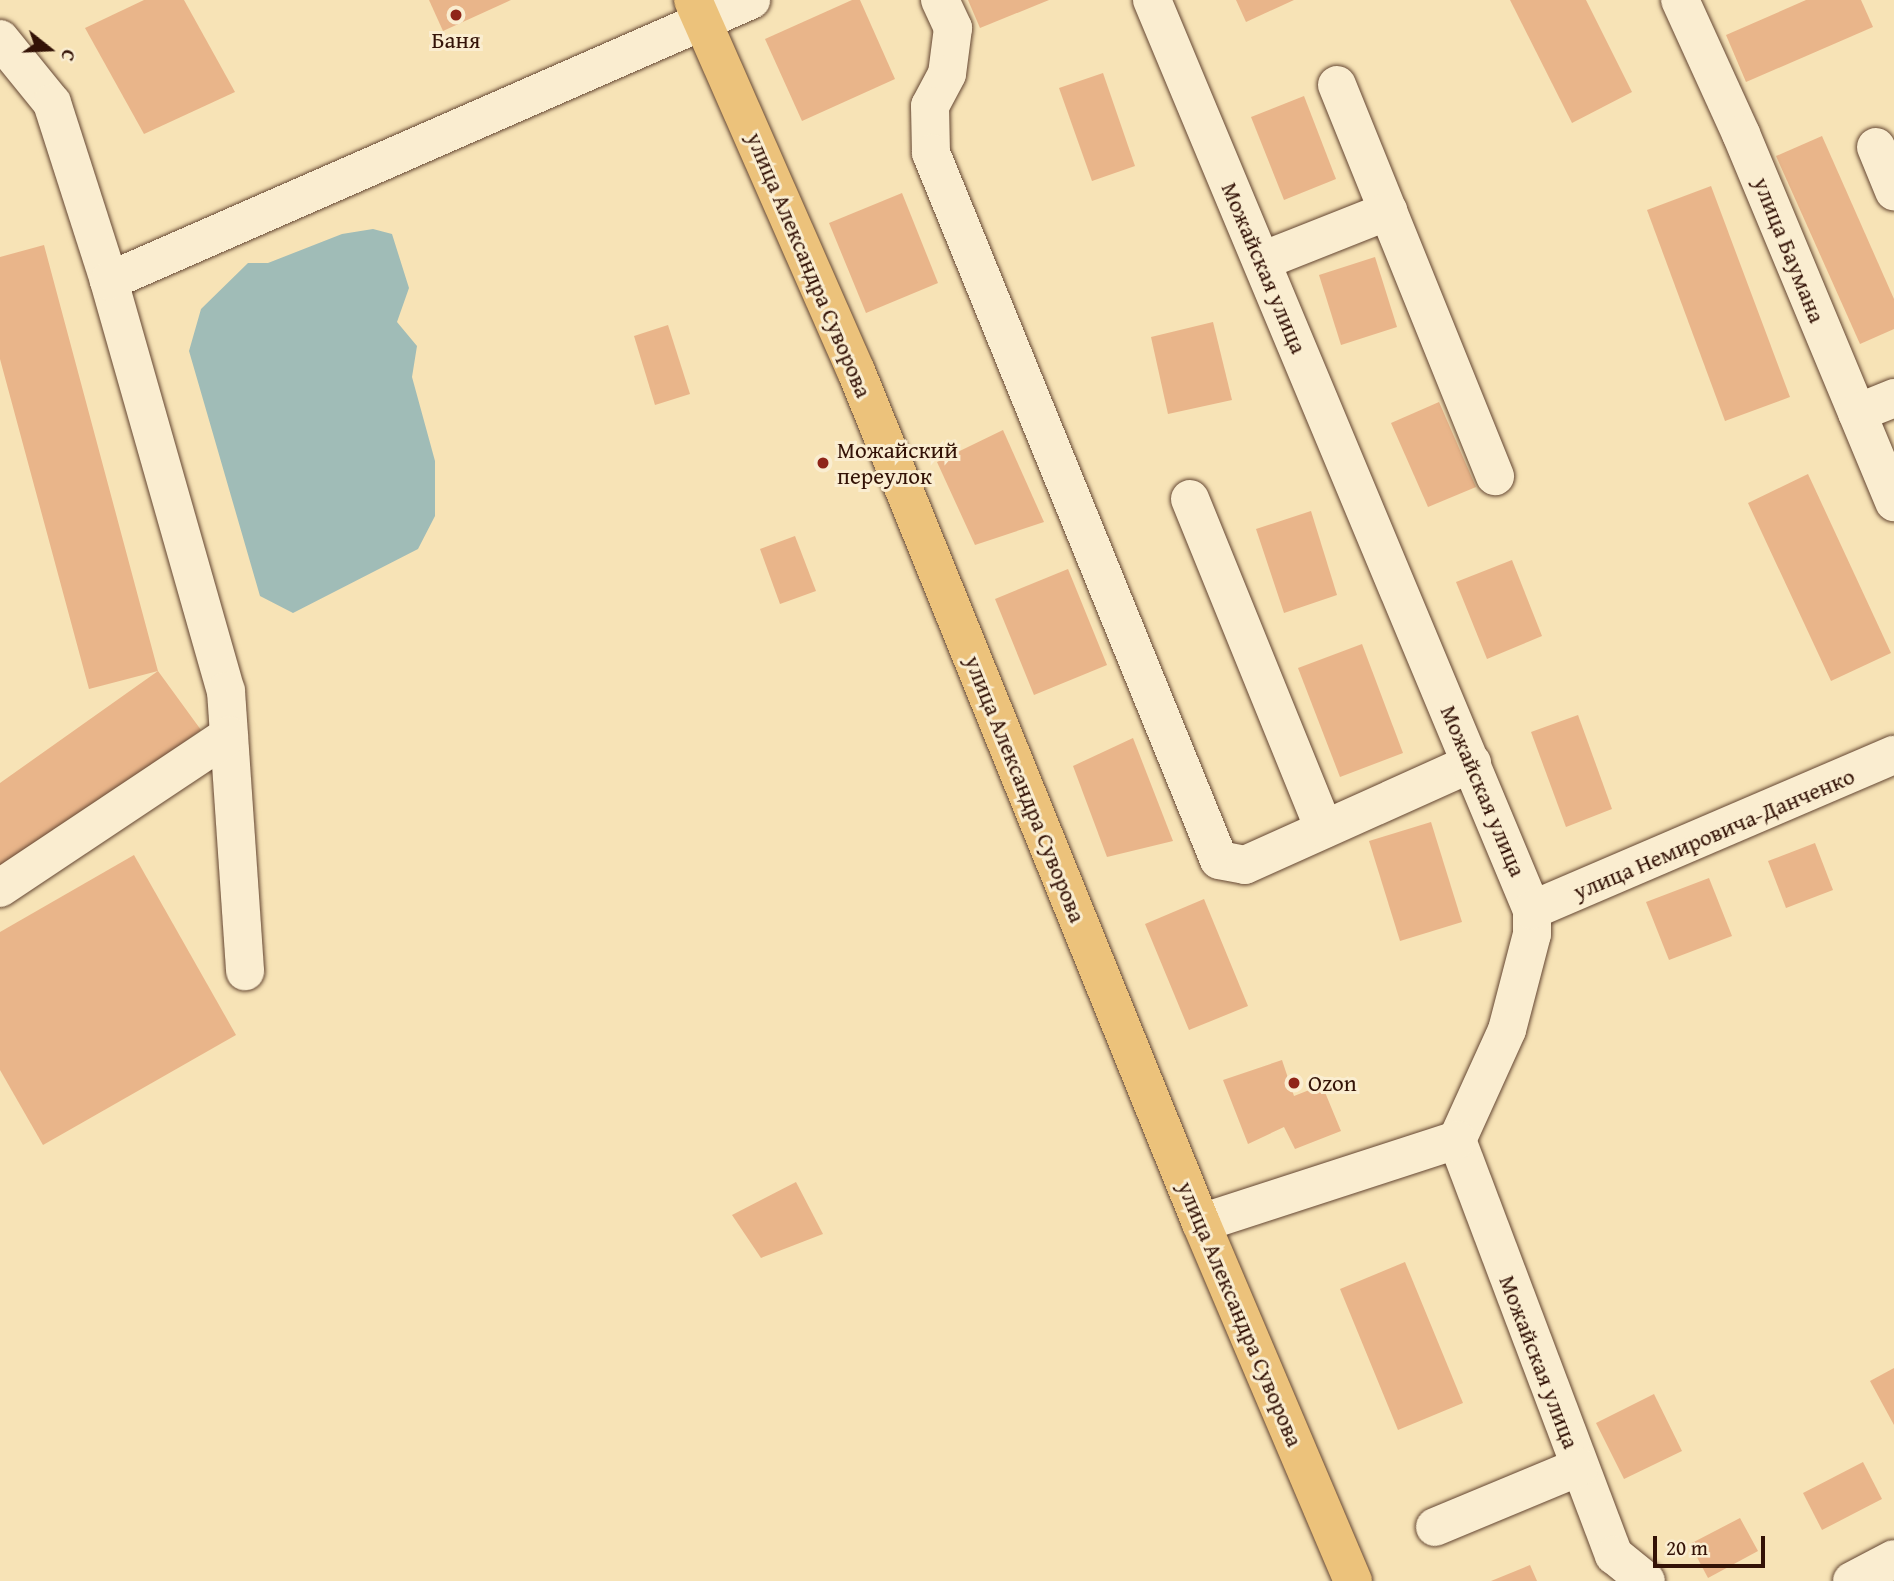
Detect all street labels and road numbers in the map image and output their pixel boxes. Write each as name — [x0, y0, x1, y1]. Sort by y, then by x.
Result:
street label: улица Александра Суворова — [741, 128, 877, 402]
street label: улица Баумана — [1747, 173, 1831, 327]
street label: Можайская улица — [1215, 178, 1313, 358]
street label: улица Александра Суворова — [959, 651, 1091, 927]
street label: Можайская улица — [1434, 701, 1532, 881]
street label: улица Немировича-Данченко — [1569, 762, 1859, 906]
street label: улица Александра Суворова — [1172, 1177, 1308, 1451]
street label: Можайская улица — [1493, 1272, 1585, 1452]

